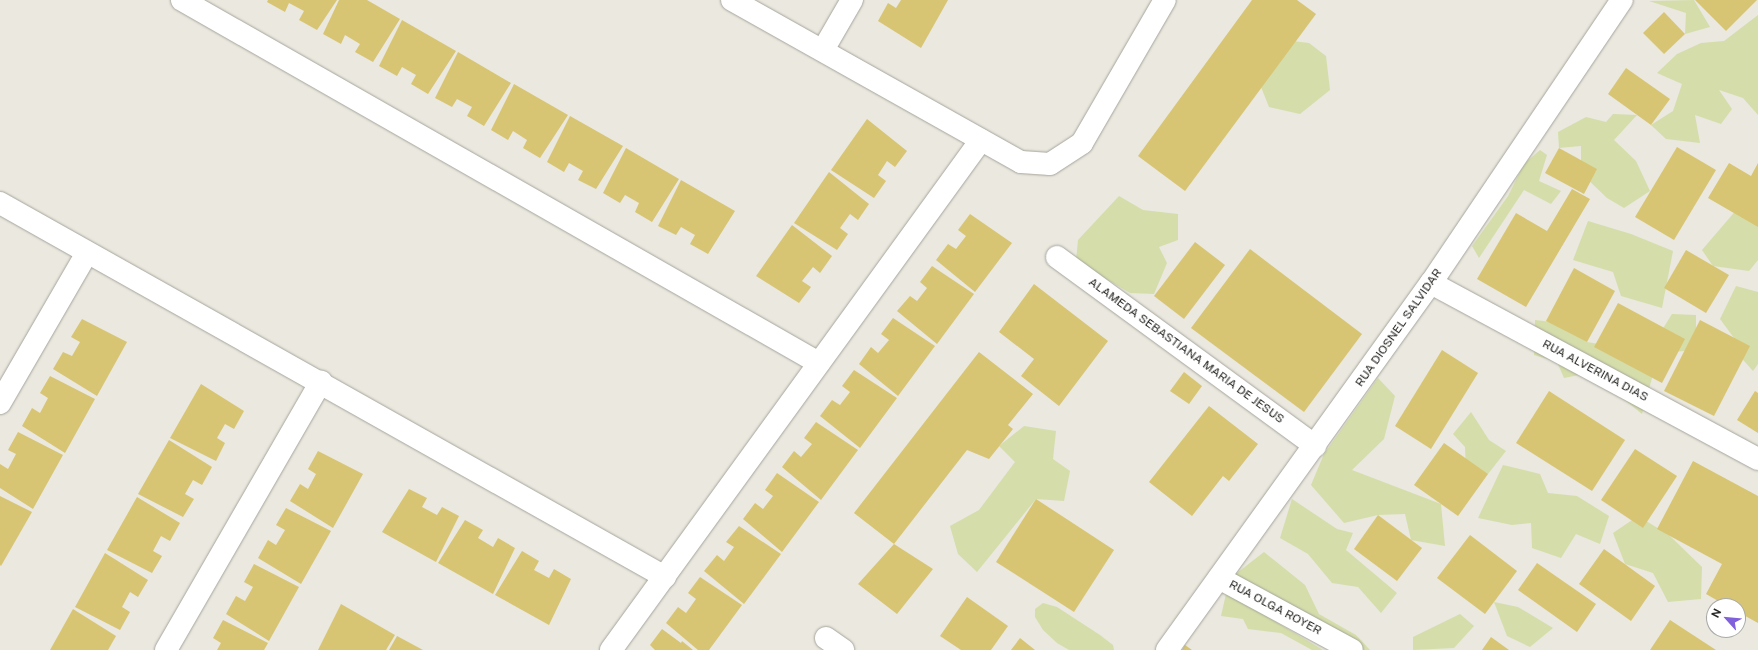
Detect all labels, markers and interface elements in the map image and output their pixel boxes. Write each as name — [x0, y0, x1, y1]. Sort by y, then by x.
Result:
street label: RUA DIOSNEL SALVIDAR — [1353, 266, 1445, 390]
street label: ALAMEDA SEBASTIANA MARIA DE JESUS — [1085, 275, 1287, 427]
street label: RUA ALVERINA DIAS — [1540, 337, 1650, 405]
street label: RUA OLGA ROYER — [1226, 578, 1324, 638]
north arrow — [1706, 598, 1746, 638]
text: N — [1709, 606, 1723, 620]

